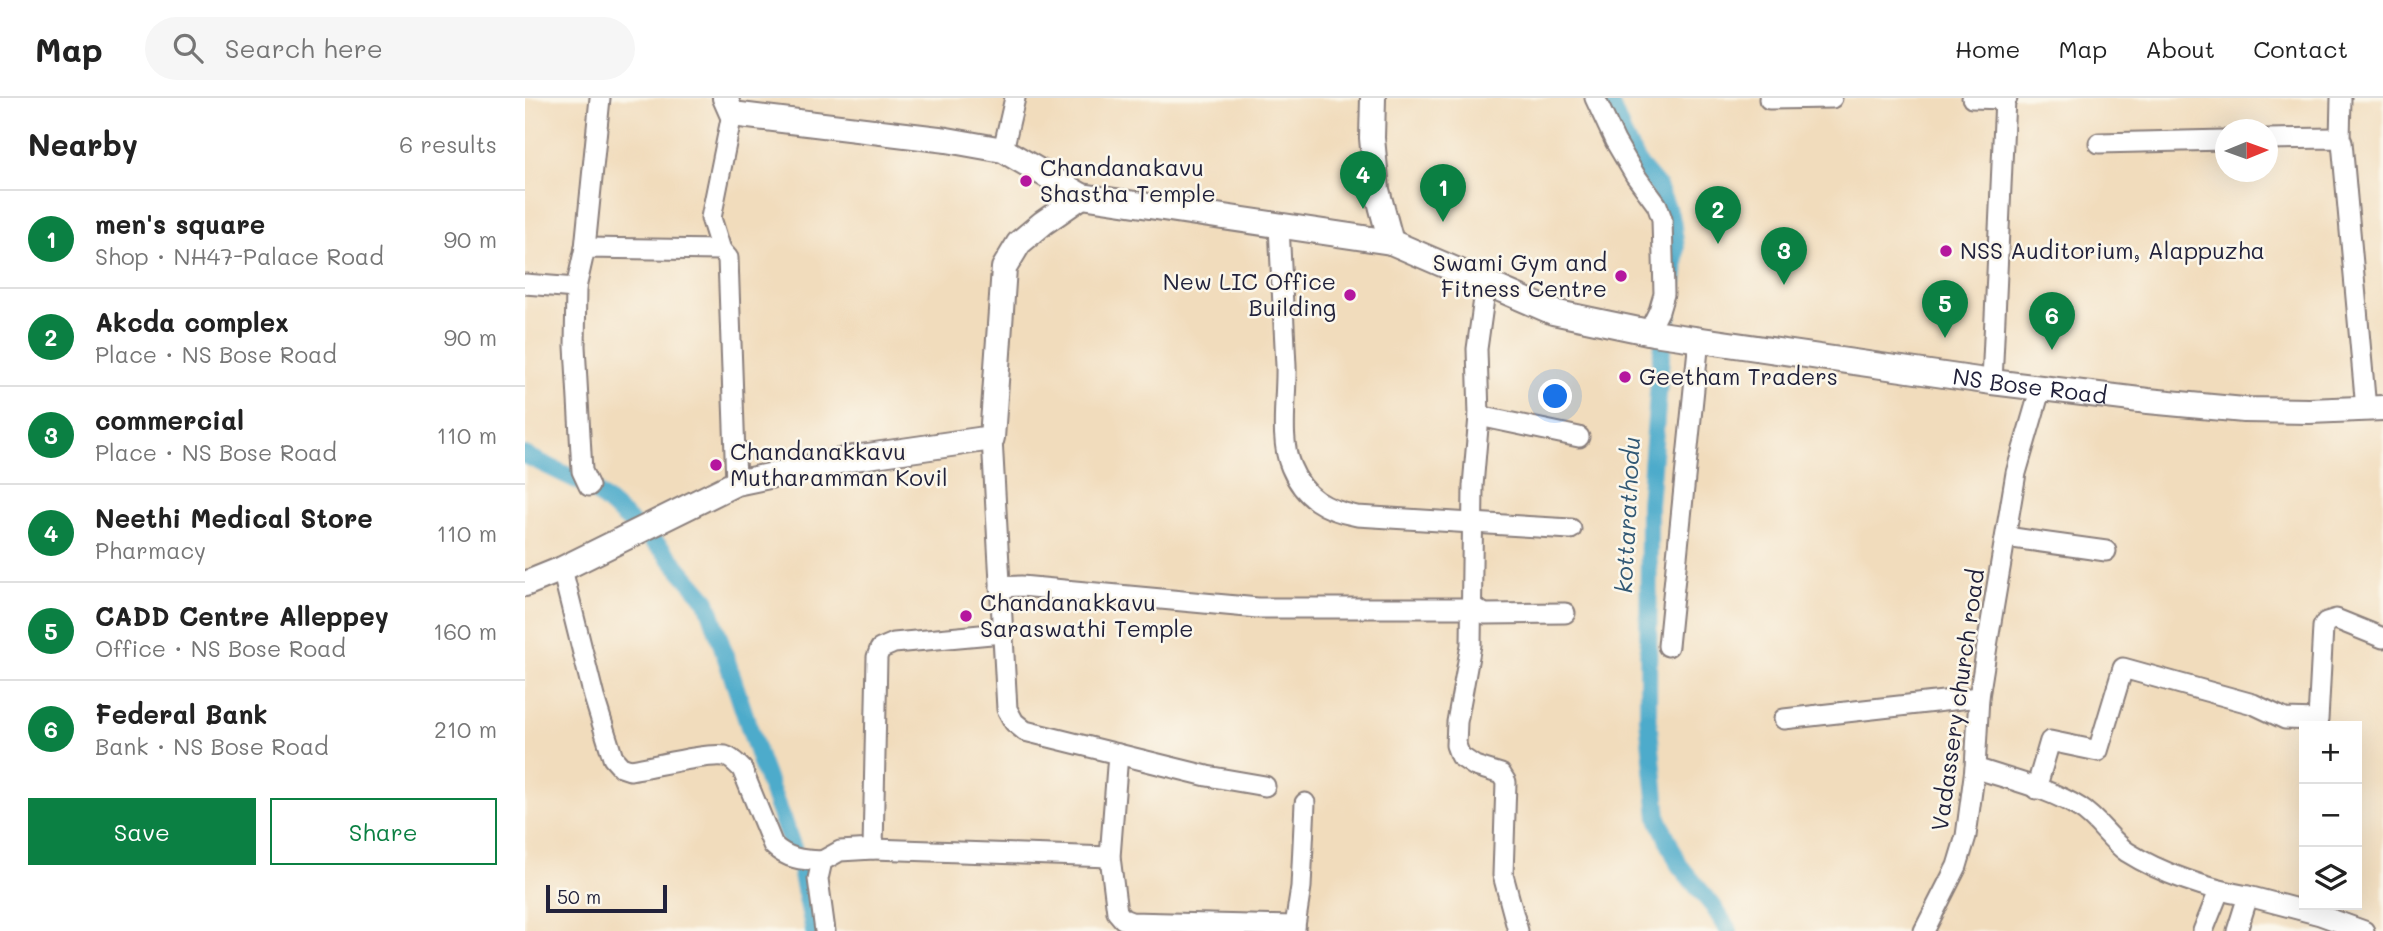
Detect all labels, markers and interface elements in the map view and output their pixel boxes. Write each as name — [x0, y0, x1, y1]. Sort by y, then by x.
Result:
search box — [145, 17, 635, 80]
text: Map — [35, 27, 103, 70]
icon: search — [169, 29, 207, 67]
text: Search here — [225, 31, 383, 65]
text: Home — [1955, 33, 2020, 64]
text: Map — [2058, 33, 2107, 64]
text: About — [2145, 33, 2215, 64]
text: Contact — [2253, 33, 2348, 64]
north arrow — [2215, 119, 2278, 182]
text: Nearby — [28, 124, 138, 164]
text: 6 results — [399, 129, 497, 159]
pin: 4 — [1340, 151, 1386, 209]
place label: Chandanakavu Shastha Temple — [1040, 152, 1216, 208]
pin: 1 — [1420, 164, 1466, 222]
marker: Chandanakavu Shastha Temple — [1018, 173, 1034, 189]
pin: 2 — [1695, 186, 1741, 244]
text: men's square — [95, 207, 265, 241]
text: 1 — [46, 224, 56, 254]
text: 90 m — [444, 224, 497, 254]
pin: 3 — [1761, 227, 1807, 285]
place label: NSS Auditorium, Alappuzha — [1960, 235, 2265, 265]
text: Shop · NH47-Palace Road — [95, 241, 384, 271]
marker: NSS Auditorium, Alappuzha — [1938, 243, 1954, 259]
place label: Swami Gym and Fitness Centre — [1433, 247, 1607, 303]
place label: New LIC Office Building — [1163, 266, 1336, 322]
marker: Swami Gym and Fitness Centre — [1613, 268, 1629, 284]
pin: 5 — [1922, 280, 1968, 338]
marker: New LIC Office Building — [1342, 287, 1358, 303]
pin: 6 — [2029, 292, 2075, 350]
text: Akcda complex — [95, 305, 289, 339]
text: 2 — [45, 322, 57, 352]
text: 90 m — [444, 322, 497, 352]
text: Place · NS Bose Road — [95, 339, 337, 369]
street label: NS Bose Road — [1951, 360, 2109, 410]
place label: Geetham Traders — [1639, 361, 1838, 391]
marker: Geetham Traders — [1617, 369, 1633, 385]
your location — [1538, 379, 1572, 413]
text: commercial — [95, 403, 244, 437]
text: 3 — [44, 420, 58, 450]
text: 110 m — [437, 420, 497, 450]
place label: Chandanakkavu Mutharamman Kovil — [730, 436, 948, 492]
water label: kottarathodu — [1607, 436, 1646, 594]
text: Place · NS Bose Road — [95, 437, 337, 467]
marker: Chandanakkavu Mutharamman Kovil — [708, 457, 724, 473]
text: Neethi Medical Store — [95, 501, 373, 535]
text: 4 — [44, 518, 58, 548]
text: 110 m — [437, 518, 497, 548]
text: Pharmacy — [95, 535, 206, 565]
street label: Vadassery church road — [1924, 567, 1990, 833]
place label: Chandanakkavu Saraswathi Temple — [980, 587, 1194, 643]
text: CADD Centre Alleppey — [95, 599, 389, 633]
marker: Chandanakkavu Saraswathi Temple — [958, 608, 974, 624]
text: 5 — [44, 616, 58, 646]
text: 160 m — [433, 616, 497, 646]
text: Office · NS Bose Road — [95, 633, 346, 663]
text: Federal Bank — [95, 697, 267, 731]
text: 6 — [44, 714, 58, 744]
text: 210 m — [434, 714, 497, 744]
map controls — [2299, 721, 2362, 910]
button: + — [2299, 721, 2362, 784]
text: Bank · NS Bose Road — [95, 731, 329, 761]
button: − — [2299, 784, 2362, 847]
button: Save — [28, 798, 256, 865]
button: Share — [270, 798, 497, 865]
button: layers — [2299, 847, 2362, 910]
scale bar — [546, 882, 667, 914]
text: 50 m — [557, 884, 601, 909]

